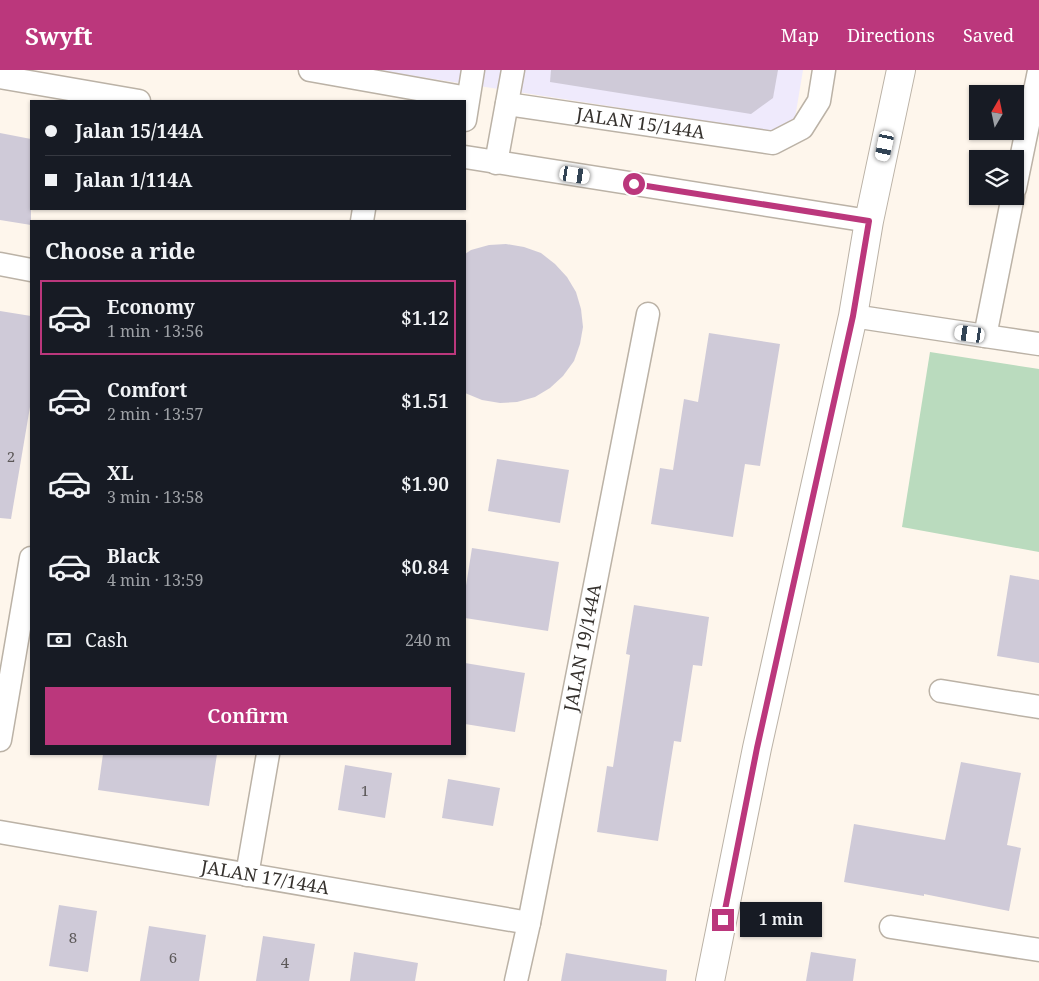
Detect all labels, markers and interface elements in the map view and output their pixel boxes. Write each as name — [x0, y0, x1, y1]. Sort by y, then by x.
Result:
text: Swyft — [25, 19, 93, 52]
text: Map — [781, 23, 819, 47]
text: Directions — [847, 23, 935, 47]
text: Saved — [963, 23, 1014, 47]
north arrow — [969, 85, 1024, 140]
map controls — [969, 85, 1024, 205]
street label: JALAN 15/144A — [574, 101, 707, 144]
text: Jalan 15/144A — [75, 118, 203, 144]
car — [874, 130, 895, 162]
button: layers — [969, 150, 1024, 205]
car — [559, 165, 590, 185]
text: Jalan 1/114A — [75, 167, 192, 193]
route start — [623, 173, 645, 195]
text: Choose a ride — [45, 235, 195, 265]
text: Economy — [107, 294, 195, 320]
icon: car — [47, 295, 92, 340]
text: $1.12 — [401, 305, 449, 331]
text: 1 min · 13:56 — [107, 320, 203, 342]
car — [954, 324, 985, 344]
text: Comfort — [107, 377, 187, 403]
icon: car — [47, 378, 92, 423]
text: $1.51 — [401, 388, 449, 414]
text: 2 min · 13:57 — [107, 403, 203, 425]
house number: 2 — [7, 446, 15, 466]
text: XL — [107, 460, 133, 486]
icon: car — [47, 461, 92, 506]
text: $1.90 — [401, 471, 449, 497]
text: 3 min · 13:58 — [107, 486, 203, 508]
text: Black — [107, 543, 160, 569]
icon: car — [47, 544, 92, 589]
text: $0.84 — [401, 554, 449, 580]
text: 4 min · 13:59 — [107, 569, 203, 591]
street label: JALAN 19/144A — [557, 581, 606, 714]
icon: cash — [45, 626, 73, 654]
text: Cash — [85, 627, 128, 653]
text: 240 m — [405, 629, 451, 651]
button: Confirm — [45, 687, 451, 745]
house number: 1 — [361, 780, 369, 800]
street label: JALAN 17/144A — [198, 854, 332, 899]
callout: 1 min — [740, 902, 823, 938]
text: 1 min — [759, 908, 803, 930]
route end — [712, 909, 734, 931]
house number: 8 — [69, 927, 77, 947]
house number: 6 — [169, 947, 177, 967]
house number: 4 — [281, 952, 290, 972]

